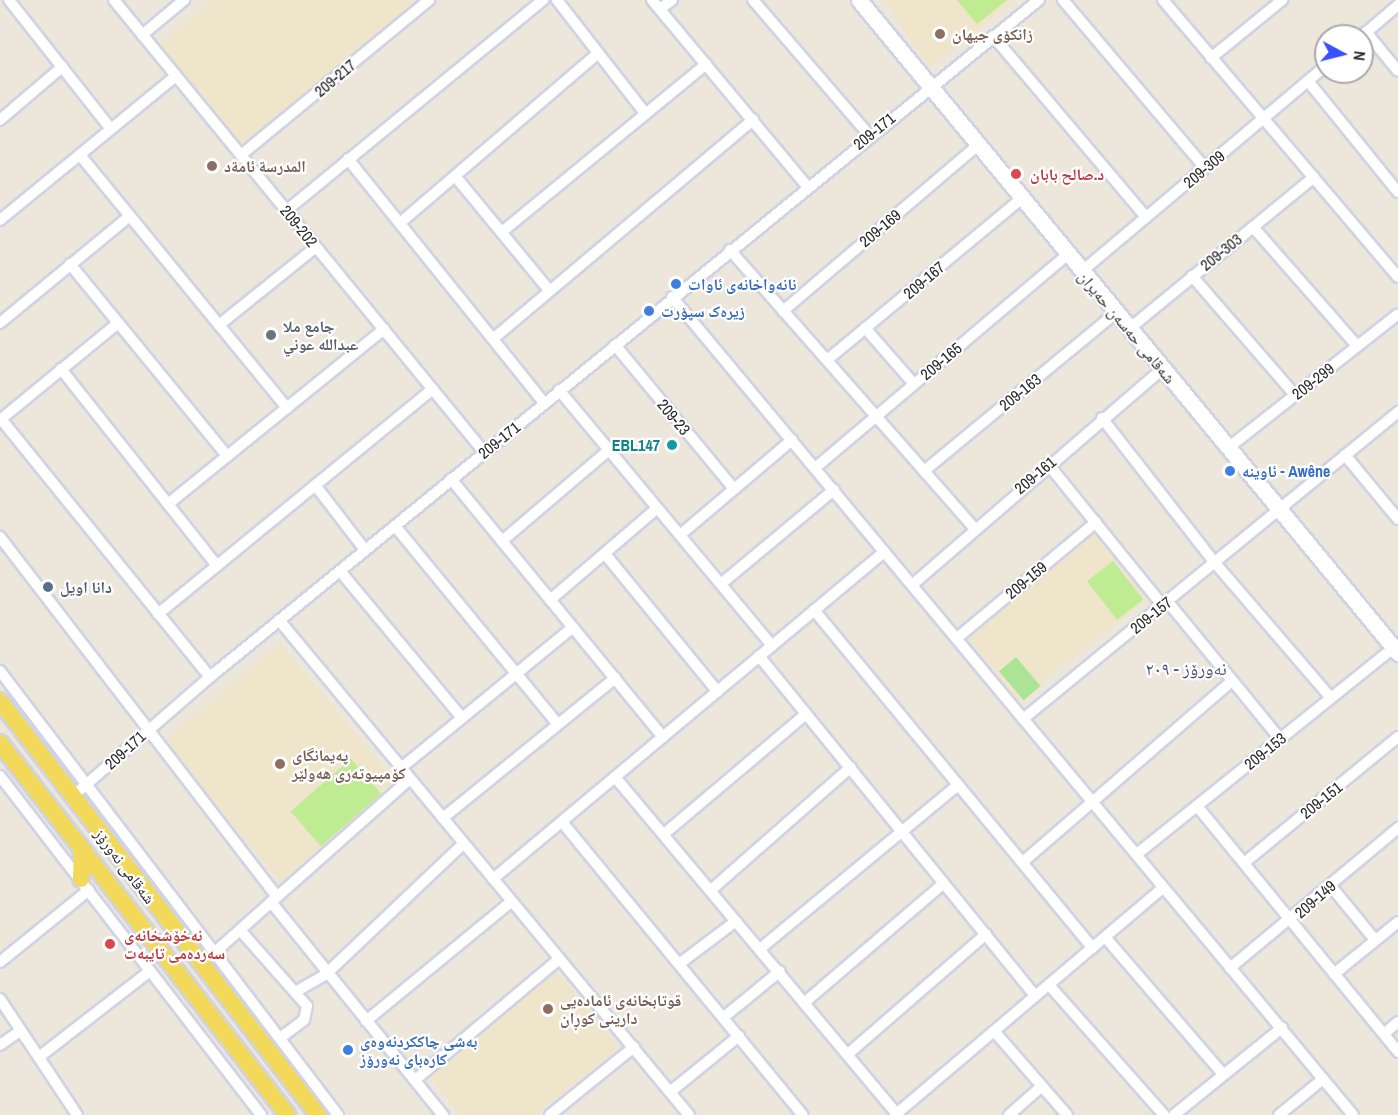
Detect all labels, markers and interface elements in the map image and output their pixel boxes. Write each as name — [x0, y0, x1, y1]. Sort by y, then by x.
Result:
place label: زانکۆی جیھان — [952, 24, 1033, 44]
north arrow — [1314, 24, 1374, 84]
marker: زانکۆی جیھان — [933, 27, 947, 41]
text: N — [1348, 50, 1371, 62]
street label: 209-217 — [310, 55, 360, 101]
street label: 209-171 — [849, 108, 899, 154]
street label: 209-309 — [1179, 146, 1229, 192]
place label: المدرسة ئامةد — [224, 156, 306, 176]
marker: المدرسة ئامةد — [205, 159, 219, 173]
place label: د.صالح بابان — [1030, 164, 1104, 184]
marker: د.صالح بابان — [1007, 165, 1025, 183]
street label: 209-202 — [276, 201, 322, 251]
street label: 209-169 — [855, 205, 905, 251]
street label: 209-303 — [1196, 229, 1246, 275]
street label: 209-167 — [899, 257, 949, 303]
street label: شەقامی حەسەن حەیران — [1074, 267, 1180, 387]
place label: نانەواخانەی ئاوات — [688, 274, 796, 294]
marker: نانەواخانەی ئاوات — [669, 277, 683, 291]
place label: زیرەک سپۆرت — [661, 301, 745, 321]
marker: زیرەک سپۆرت — [642, 304, 656, 318]
place label: جامع ملا عبدالله عوني — [283, 316, 358, 354]
marker: جامع ملا عبدالله عوني — [264, 328, 278, 342]
street label: 209-165 — [916, 338, 966, 384]
street label: 209-299 — [1288, 359, 1338, 403]
street label: 209-163 — [995, 369, 1045, 415]
street label: 209-23 — [654, 395, 694, 439]
street label: 209-171 — [474, 417, 524, 463]
place label: EBL147 — [612, 435, 660, 455]
marker: EBL147 — [665, 438, 679, 452]
street label: 209-161 — [1010, 452, 1060, 498]
place label: ئاوینە - Awêne — [1242, 461, 1330, 481]
marker: ئاوینە - Awêne — [1223, 464, 1237, 478]
street label: 209-159 — [1001, 557, 1051, 603]
place label: دانا اويل — [60, 577, 112, 597]
marker: دانا اويل — [41, 580, 55, 594]
street label: 209-157 — [1126, 592, 1176, 638]
district label: نەورۆز - ٢٠٩ — [1145, 658, 1227, 680]
street label: 209-171 — [101, 727, 149, 773]
street label: 209-153 — [1240, 728, 1290, 774]
place label: پەیمانگای کۆمپیوتەری هەولێر — [292, 745, 406, 783]
marker: پەیمانگای کۆمپیوتەری هەولێر — [273, 757, 287, 771]
street label: 209-151 — [1296, 777, 1346, 823]
street label: شەقامی نەورۆز — [90, 825, 160, 907]
street label: 209-149 — [1291, 876, 1339, 922]
place label: نەخۆشخانەی سەردەمی تایبەت — [124, 925, 225, 963]
marker: نەخۆشخانەی سەردەمی تایبەت — [101, 935, 119, 953]
place label: قوتابخانەی ئامادەیی دارینی کوڕان — [560, 990, 681, 1028]
marker: قوتابخانەی ئامادەیی دارینی کوڕان — [541, 1002, 555, 1016]
place label: به‌شی چاككردنه‌وه‌ی كاره‌بای نه‌ورۆز — [360, 1031, 477, 1069]
marker: به‌شی چاككردنه‌وه‌ی كاره‌بای نه‌ورۆز — [341, 1043, 355, 1057]

